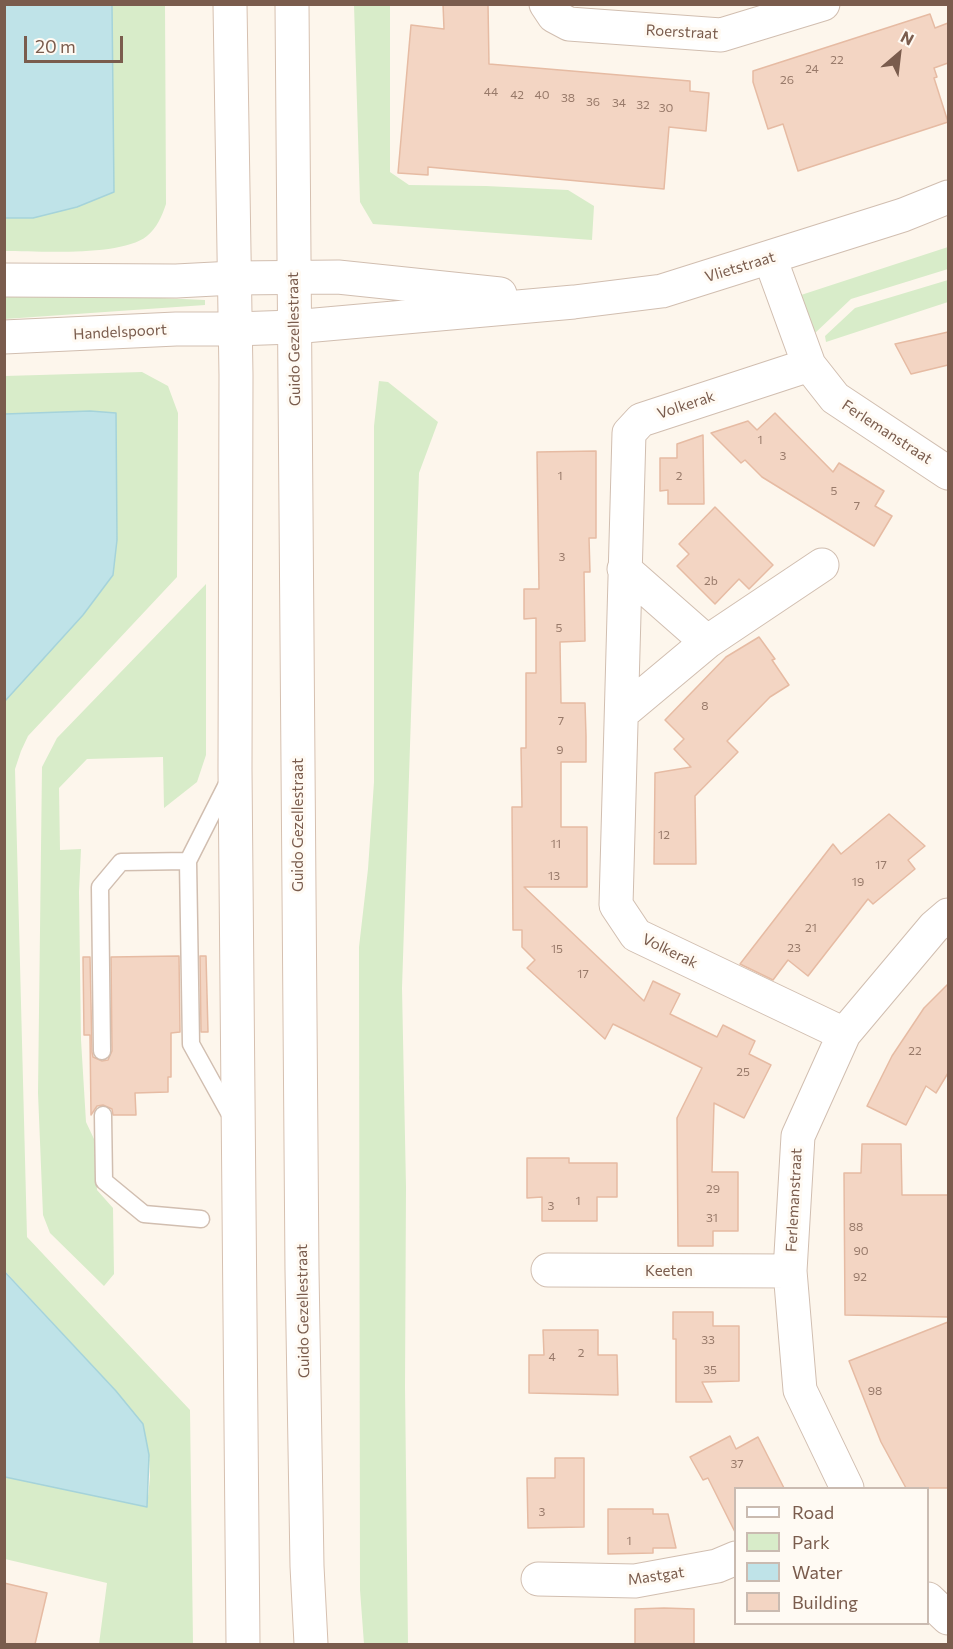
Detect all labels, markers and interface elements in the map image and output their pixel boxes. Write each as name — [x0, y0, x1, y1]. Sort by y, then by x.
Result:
street label: Roerstraat — [645, 21, 719, 43]
scale bar — [27, 24, 126, 62]
north arrow — [869, 24, 929, 84]
text: N — [898, 26, 917, 49]
text: 20 m — [35, 35, 76, 57]
house number: 22 — [830, 53, 844, 67]
house number: 24 — [805, 62, 819, 76]
house number: 26 — [780, 73, 794, 87]
house number: 44 — [484, 85, 498, 99]
house number: 42 — [510, 88, 524, 102]
house number: 40 — [534, 88, 550, 102]
house number: 38 — [561, 91, 575, 105]
house number: 36 — [586, 95, 600, 109]
house number: 34 — [612, 96, 626, 110]
house number: 32 — [636, 98, 650, 112]
house number: 30 — [659, 101, 673, 115]
street label: Vlietstraat — [703, 248, 777, 286]
street label: Guido Gezellestraat — [284, 272, 304, 406]
street label: Handelspoort — [73, 321, 167, 343]
street label: Volkerak — [655, 387, 717, 423]
street label: Ferlemanstraat — [838, 396, 936, 468]
house number: 1 — [757, 433, 763, 447]
house number: 3 — [780, 449, 786, 463]
house number: 1 — [557, 469, 563, 483]
house number: 2 — [676, 469, 682, 483]
house number: 5 — [831, 484, 837, 498]
house number: 7 — [854, 499, 860, 513]
house number: 3 — [559, 550, 565, 564]
house number: 2b — [704, 574, 718, 588]
house number: 5 — [556, 621, 562, 635]
house number: 8 — [701, 699, 709, 713]
house number: 7 — [558, 714, 564, 728]
house number: 9 — [556, 743, 564, 757]
street label: Guido Gezellestraat — [289, 758, 307, 892]
house number: 12 — [658, 828, 670, 842]
house number: 11 — [551, 837, 561, 851]
house number: 17 — [875, 858, 887, 872]
house number: 13 — [548, 869, 560, 883]
house number: 19 — [852, 875, 864, 889]
house number: 21 — [805, 921, 817, 935]
street label: Volkerak — [639, 930, 701, 972]
house number: 23 — [787, 941, 801, 955]
house number: 15 — [551, 942, 563, 956]
house number: 17 — [577, 967, 589, 981]
house number: 22 — [908, 1044, 922, 1058]
house number: 25 — [736, 1065, 750, 1079]
street label: Ferlemanstraat — [782, 1148, 806, 1252]
house number: 29 — [706, 1182, 720, 1196]
house number: 1 — [575, 1194, 581, 1208]
house number: 3 — [548, 1199, 554, 1213]
house number: 31 — [706, 1211, 718, 1225]
house number: 88 — [849, 1220, 863, 1234]
street label: Guido Gezellestraat — [293, 1244, 313, 1378]
house number: 90 — [853, 1244, 869, 1258]
street label: Keeten — [645, 1262, 693, 1280]
house number: 92 — [853, 1270, 867, 1284]
house number: 33 — [701, 1333, 715, 1347]
house number: 2 — [578, 1346, 584, 1360]
house number: 4 — [548, 1350, 556, 1364]
house number: 35 — [703, 1363, 717, 1377]
house number: 98 — [868, 1384, 882, 1398]
house number: 37 — [730, 1457, 744, 1471]
legend — [734, 1487, 929, 1625]
text: Road — [792, 1501, 834, 1523]
house number: 3 — [539, 1505, 545, 1519]
text: Park — [792, 1531, 830, 1553]
house number: 1 — [626, 1534, 632, 1548]
text: Water — [792, 1561, 843, 1583]
street label: Mastgat — [627, 1563, 685, 1589]
text: Building — [792, 1591, 858, 1613]

